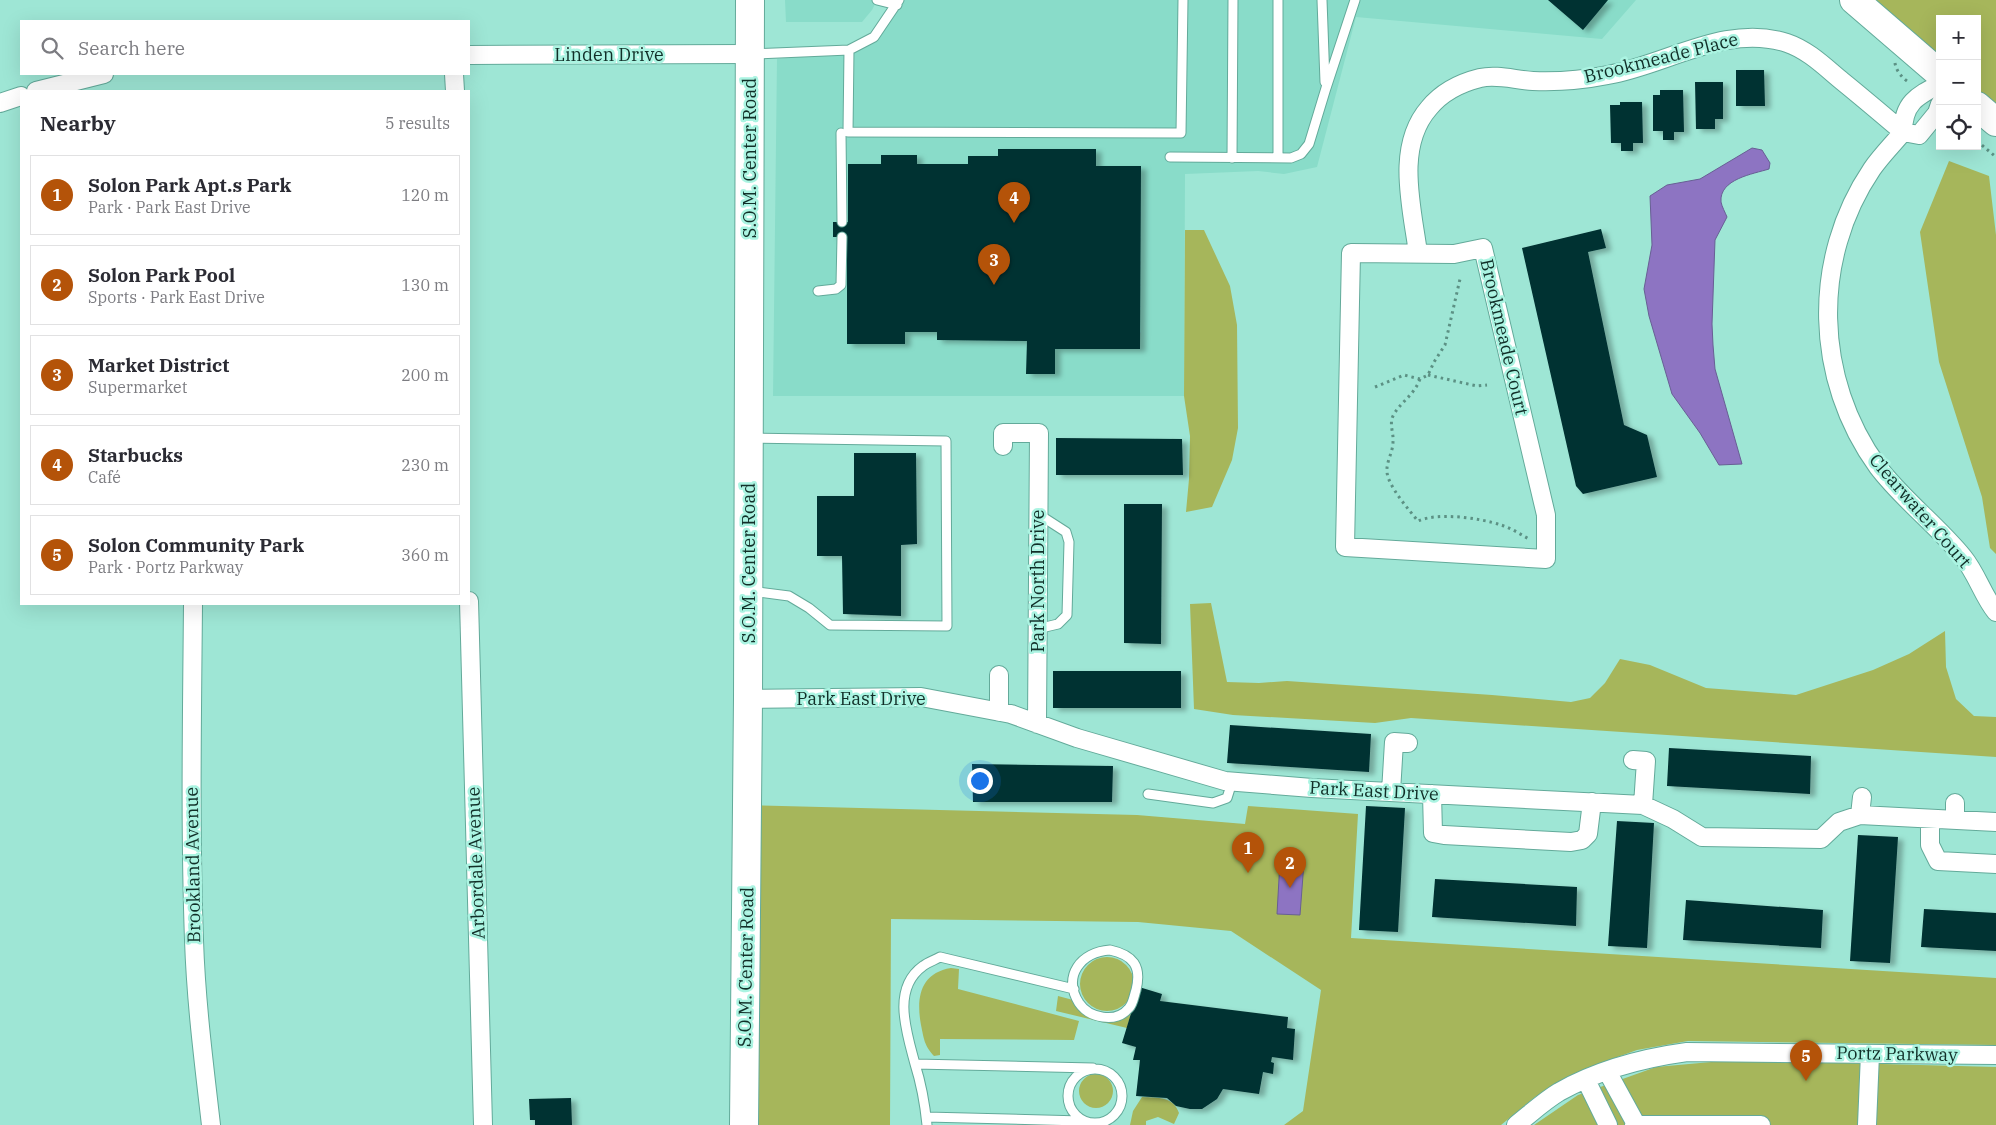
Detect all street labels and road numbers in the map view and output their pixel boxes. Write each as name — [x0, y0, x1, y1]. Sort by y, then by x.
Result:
street label: Brookmeade Place — [1582, 27, 1740, 88]
street label: Linden Drive — [554, 43, 664, 66]
street label: S.O.M. Center Road — [738, 78, 761, 238]
street label: Brookmeade Court — [1475, 256, 1534, 417]
street label: Clearwater Court — [1864, 449, 1976, 573]
street label: S.O.M. Center Road — [737, 483, 760, 643]
street label: Park North Drive — [1026, 510, 1049, 652]
street label: Park East Drive — [796, 687, 926, 710]
street label: Park East Drive — [1309, 776, 1439, 805]
street label: Arbordale Avenue — [461, 786, 490, 940]
street label: Brookland Avenue — [180, 787, 205, 943]
street label: S.O.M. Center Road — [733, 887, 758, 1047]
street label: Portz Parkway — [1836, 1041, 1958, 1066]

